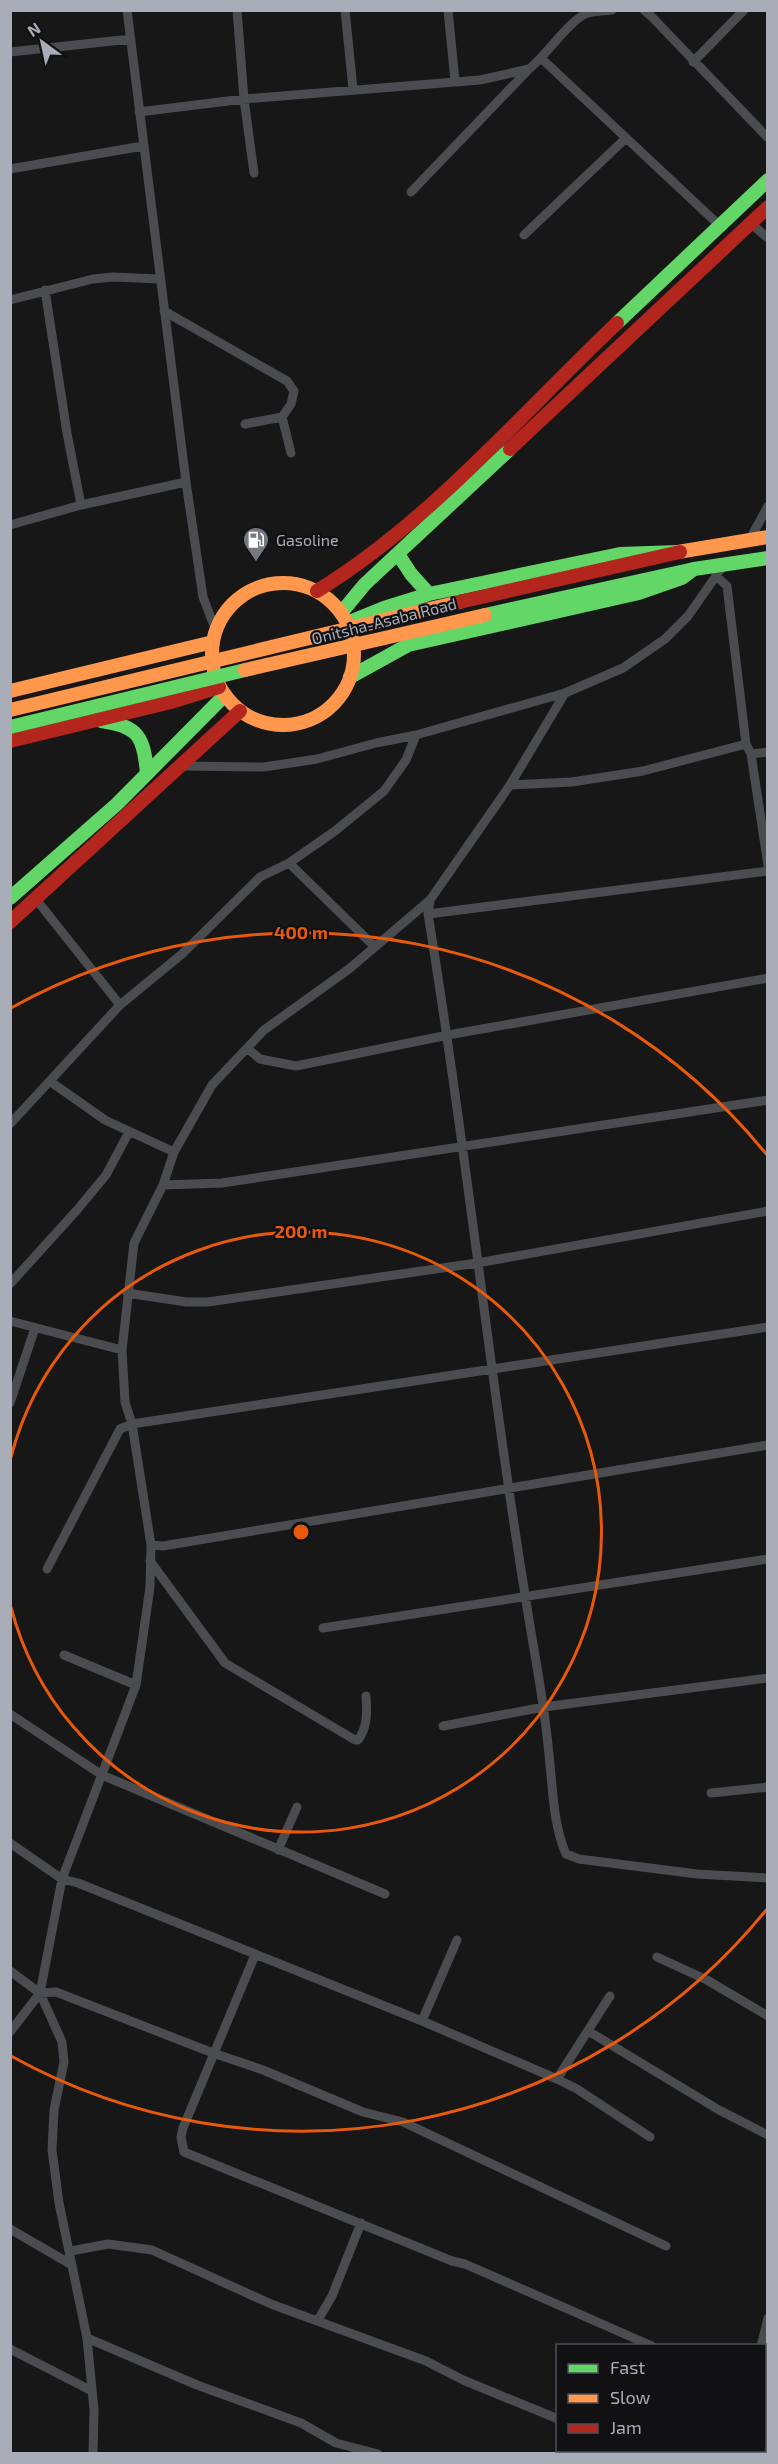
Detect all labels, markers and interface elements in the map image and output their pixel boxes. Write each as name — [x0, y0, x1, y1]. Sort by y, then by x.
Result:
north arrow — [12, 12, 72, 72]
text: N — [24, 18, 44, 40]
fuel station icon: Gasoline — [241, 525, 271, 563]
place label: Gasoline — [276, 530, 339, 549]
street label: Onitsha-Asaba Road — [309, 593, 458, 648]
text: 400 m — [274, 921, 328, 943]
text: 200 m — [275, 1220, 327, 1242]
centre of rings — [291, 1522, 311, 1542]
legend — [556, 2344, 766, 2452]
text: Fast — [610, 2356, 645, 2378]
text: Slow — [610, 2386, 651, 2408]
text: Jam — [610, 2416, 642, 2438]

